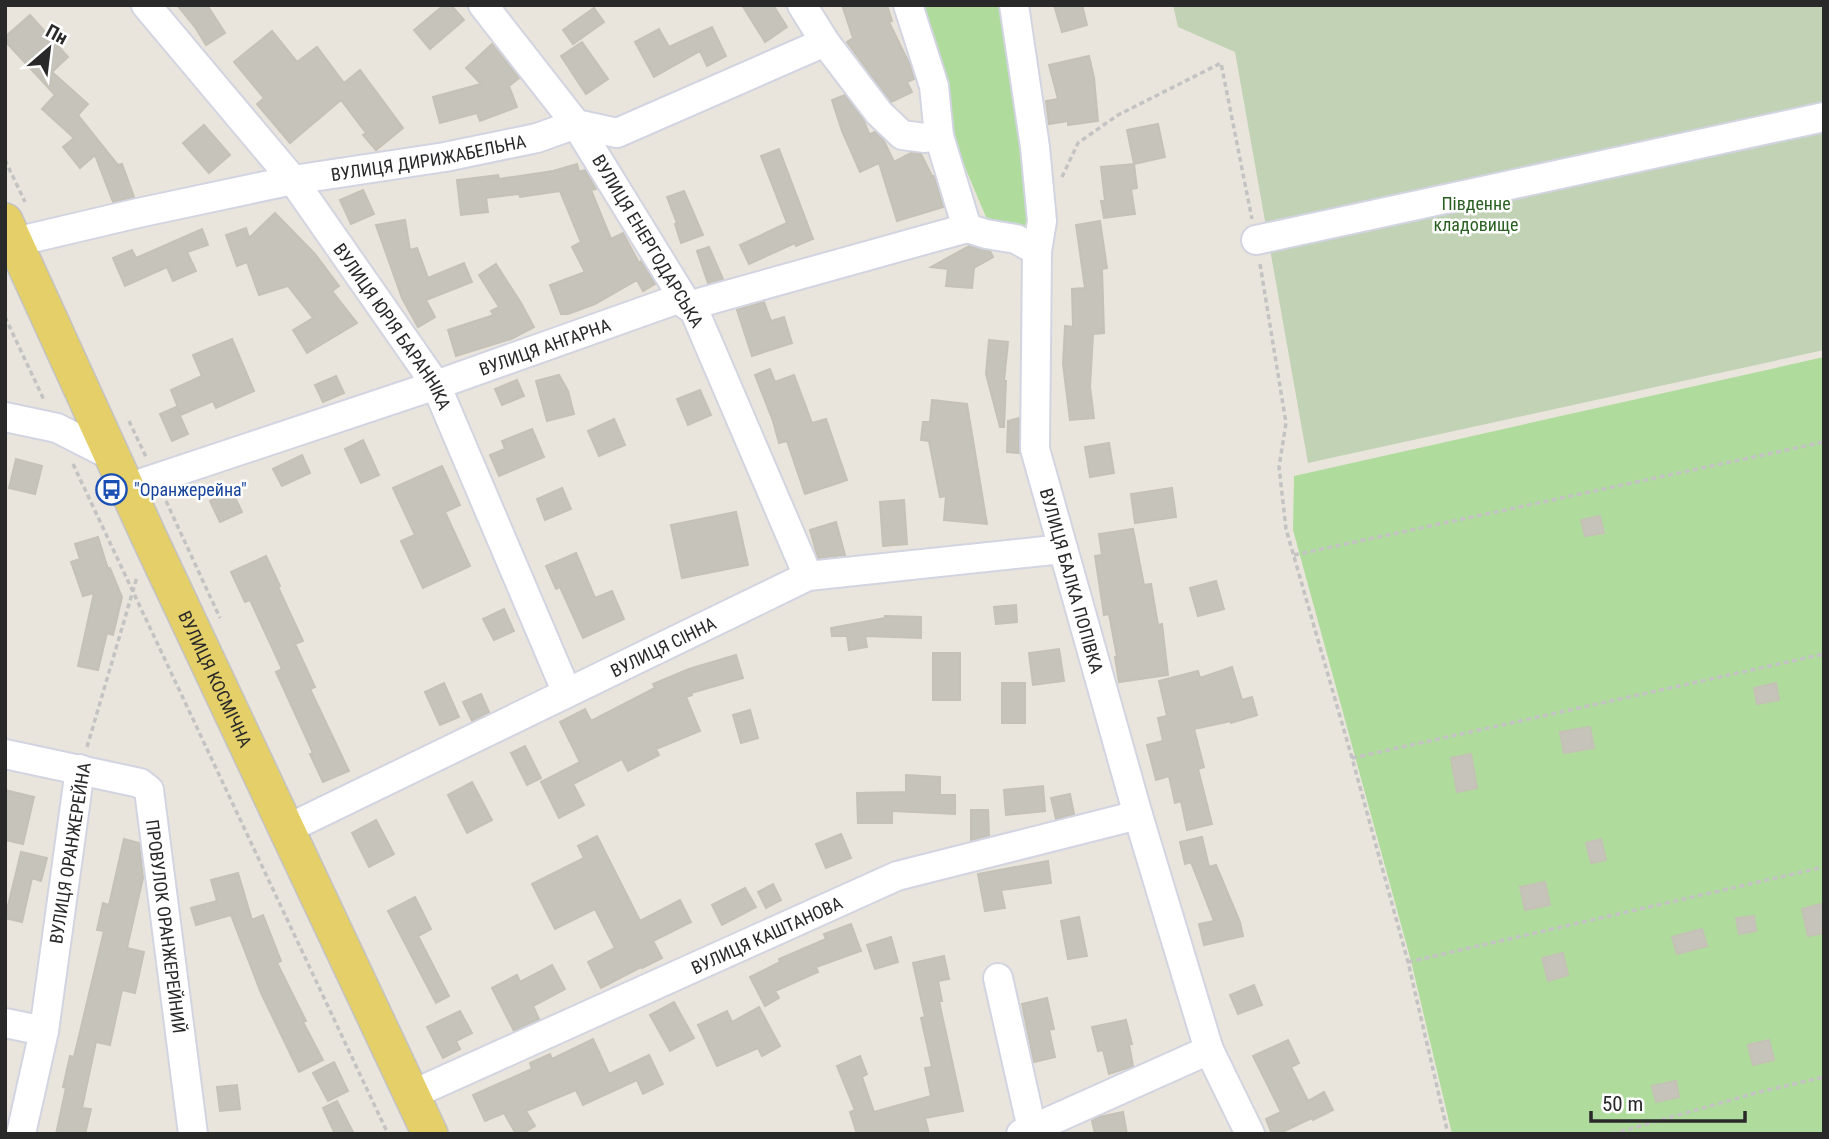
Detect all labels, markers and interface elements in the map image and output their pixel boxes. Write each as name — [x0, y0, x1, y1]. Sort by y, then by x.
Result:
north arrow — [14, 14, 84, 84]
text: Пн — [42, 19, 71, 50]
street label: ВУЛИЦЯ ДИРИЖАБЕЛЬНА — [329, 130, 528, 185]
street label: ВУЛИЦЯ ЕНЕРГОДАРСЬКА — [588, 151, 708, 332]
park label: Південне кладовище — [1434, 193, 1518, 235]
street label: ВУЛИЦЯ ЮРІЯ БАРАННІКА — [330, 239, 456, 413]
street label: ВУЛИЦЯ АНГАРНА — [476, 313, 614, 379]
bus stop icon: "Оранжерейна" — [94, 472, 128, 506]
place label: "Оранжерейна" — [134, 479, 247, 500]
street label: ВУЛИЦЯ БАЛКА ПОПІВКА — [1036, 486, 1108, 676]
street label: ВУЛИЦЯ КОСМІЧНА — [175, 607, 257, 751]
street label: ВУЛИЦЯ СІННА — [607, 612, 720, 681]
street label: ВУЛИЦЯ ОРАНЖЕРЕЙНА — [45, 760, 95, 945]
street label: ПРОВУЛОК ОРАНЖЕРЕЙНИЙ — [142, 818, 191, 1035]
street label: ВУЛИЦЯ КАШТАНОВА — [688, 891, 846, 978]
scale bar — [1591, 1080, 1745, 1124]
text: 50 m — [1602, 1092, 1643, 1116]

